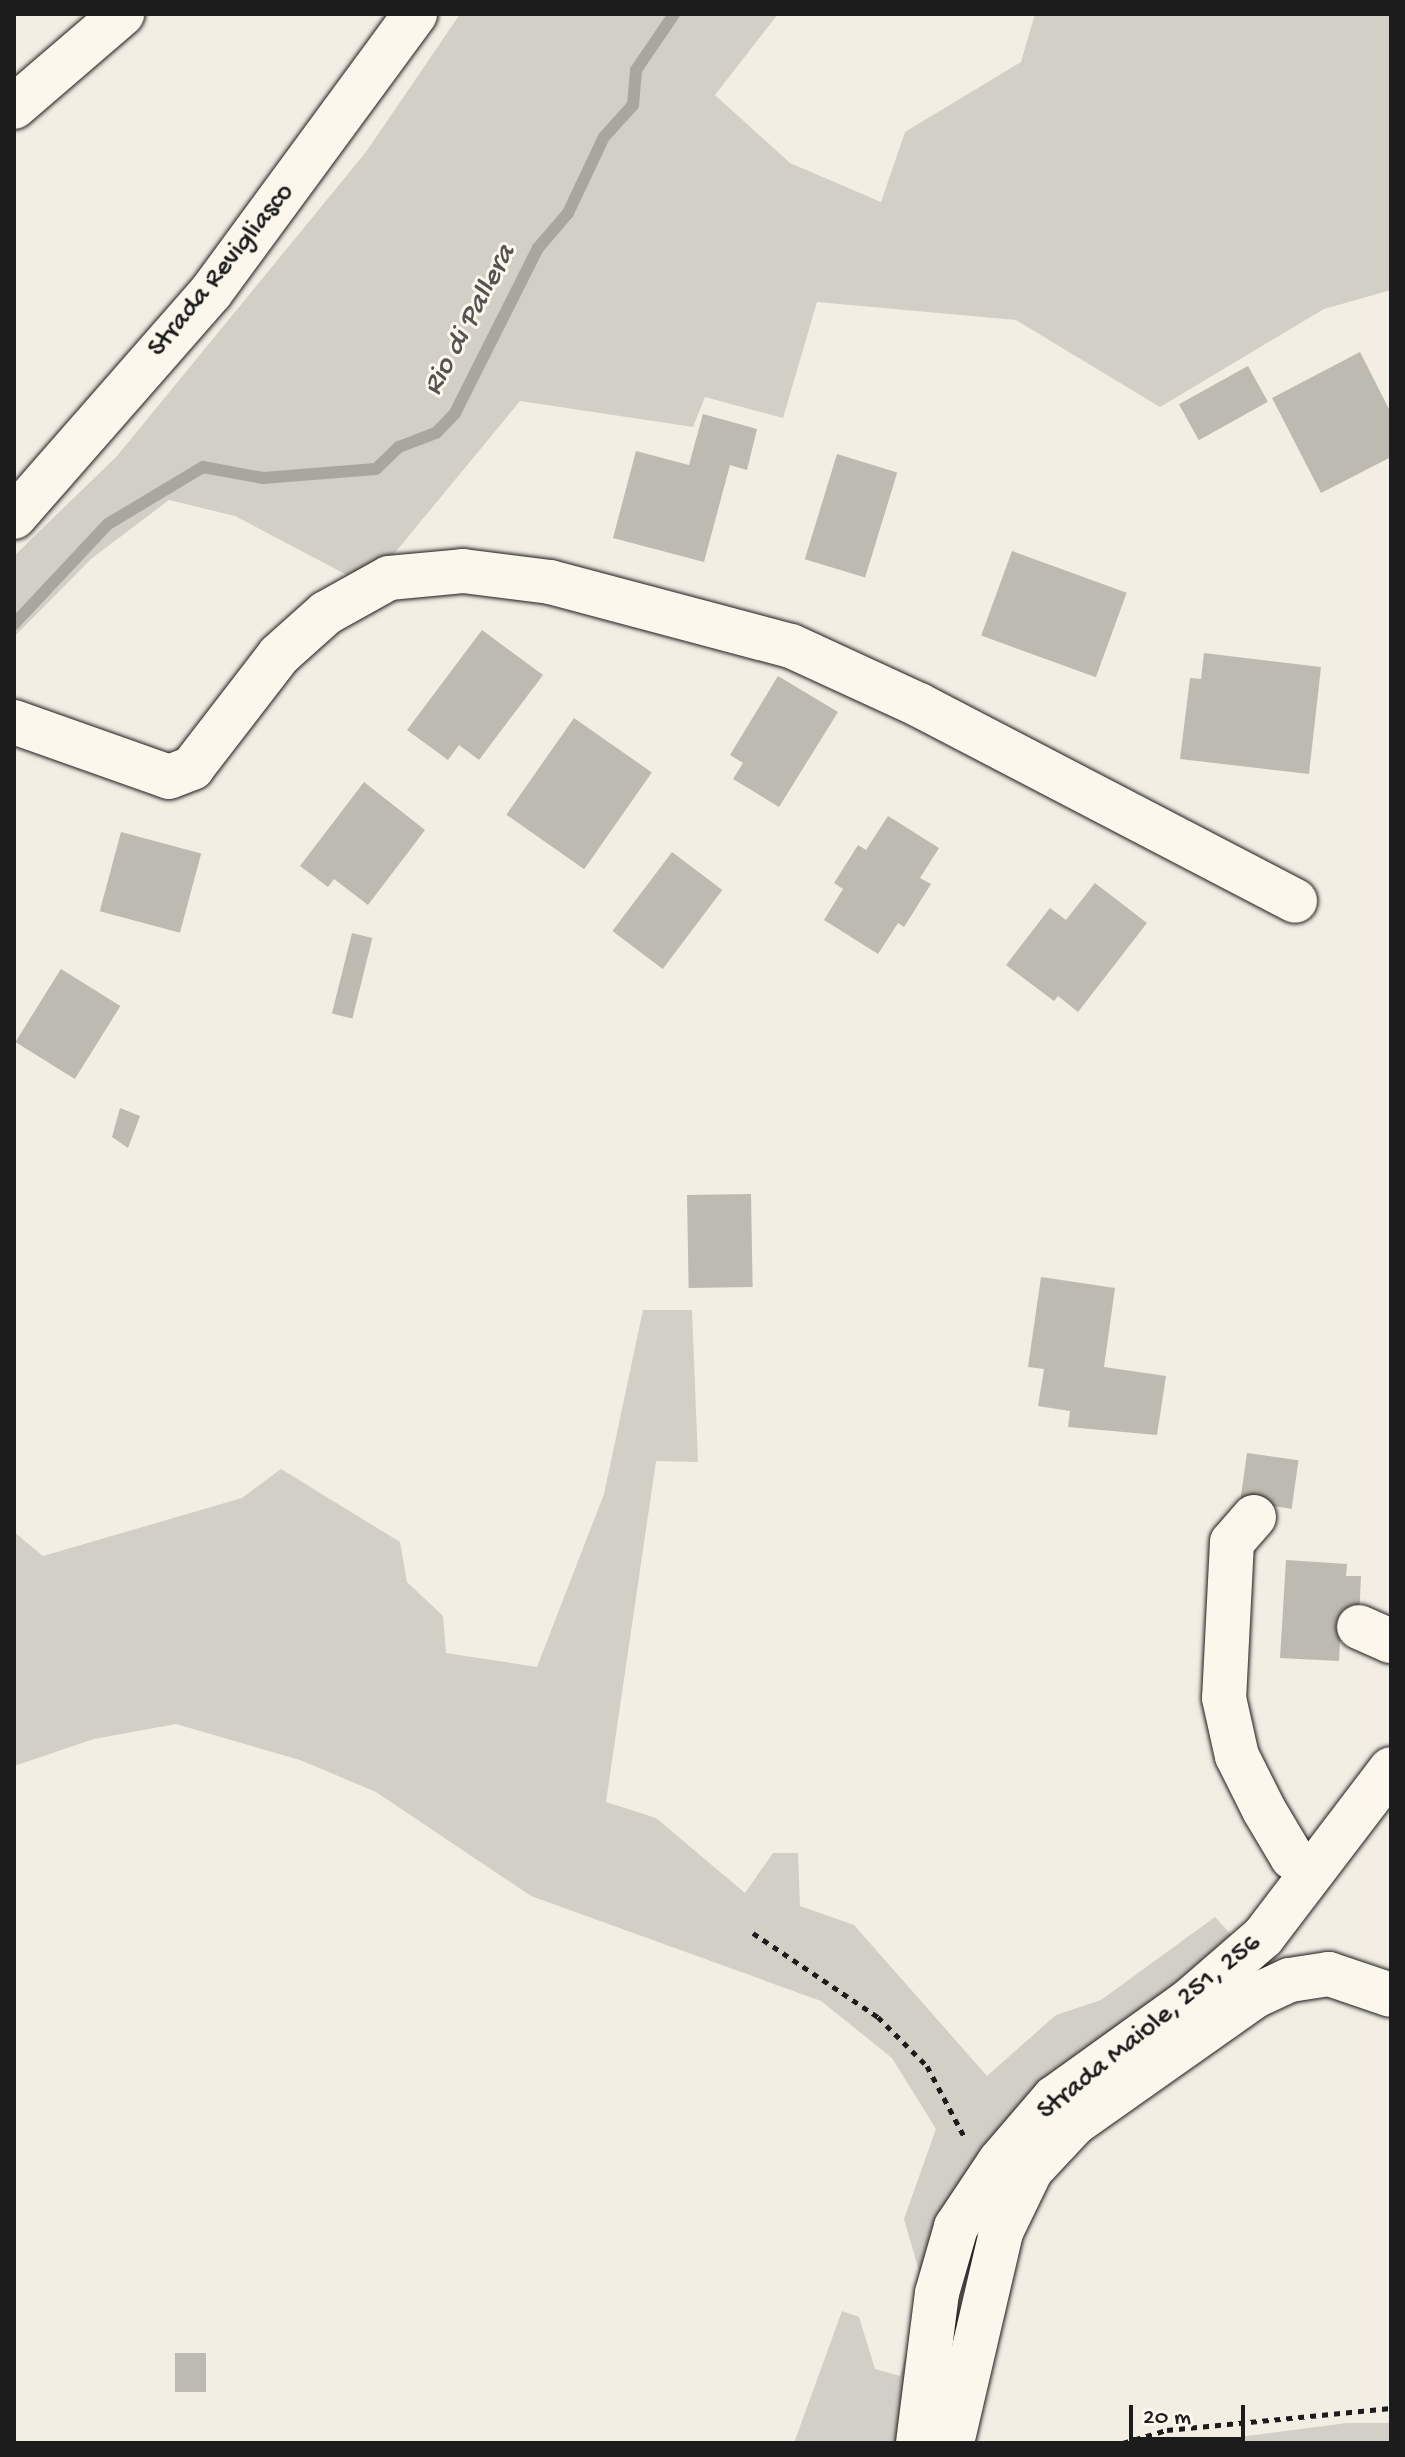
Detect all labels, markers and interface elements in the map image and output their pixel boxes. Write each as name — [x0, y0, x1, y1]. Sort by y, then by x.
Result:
street label: Strada Revigliasco — [142, 177, 302, 365]
water label: Rio di Pallera — [416, 240, 526, 402]
street label: Strada Maiole, 251, 256 — [1031, 1928, 1269, 2128]
scale bar — [1133, 2389, 1249, 2439]
text: 20 m — [1143, 2404, 1191, 2433]

